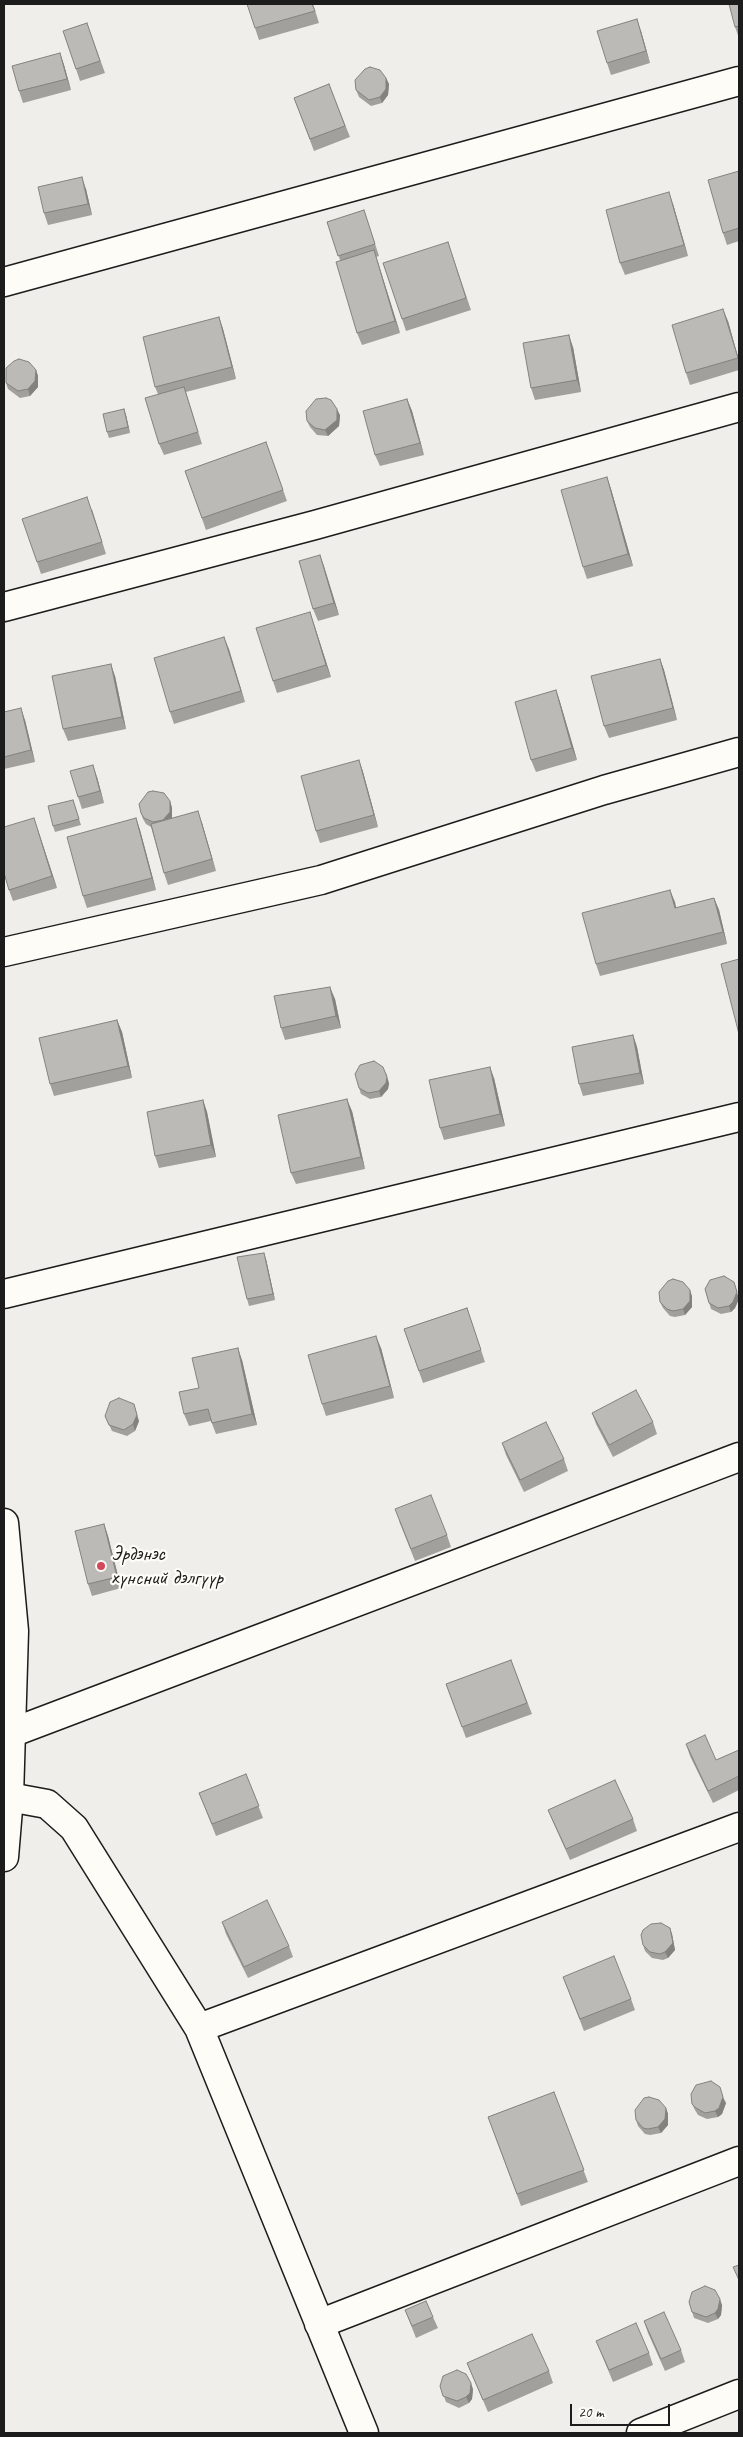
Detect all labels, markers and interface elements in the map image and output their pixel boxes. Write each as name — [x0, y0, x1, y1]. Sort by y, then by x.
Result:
place label: Эрдэнэс хүнсний дэлгүүр — [111, 1541, 223, 1591]
marker: Эрдэнэс хүнсний дэлгүүр — [95, 1560, 107, 1572]
scale bar — [573, 2394, 673, 2426]
text: 20 m — [578, 2403, 604, 2422]

